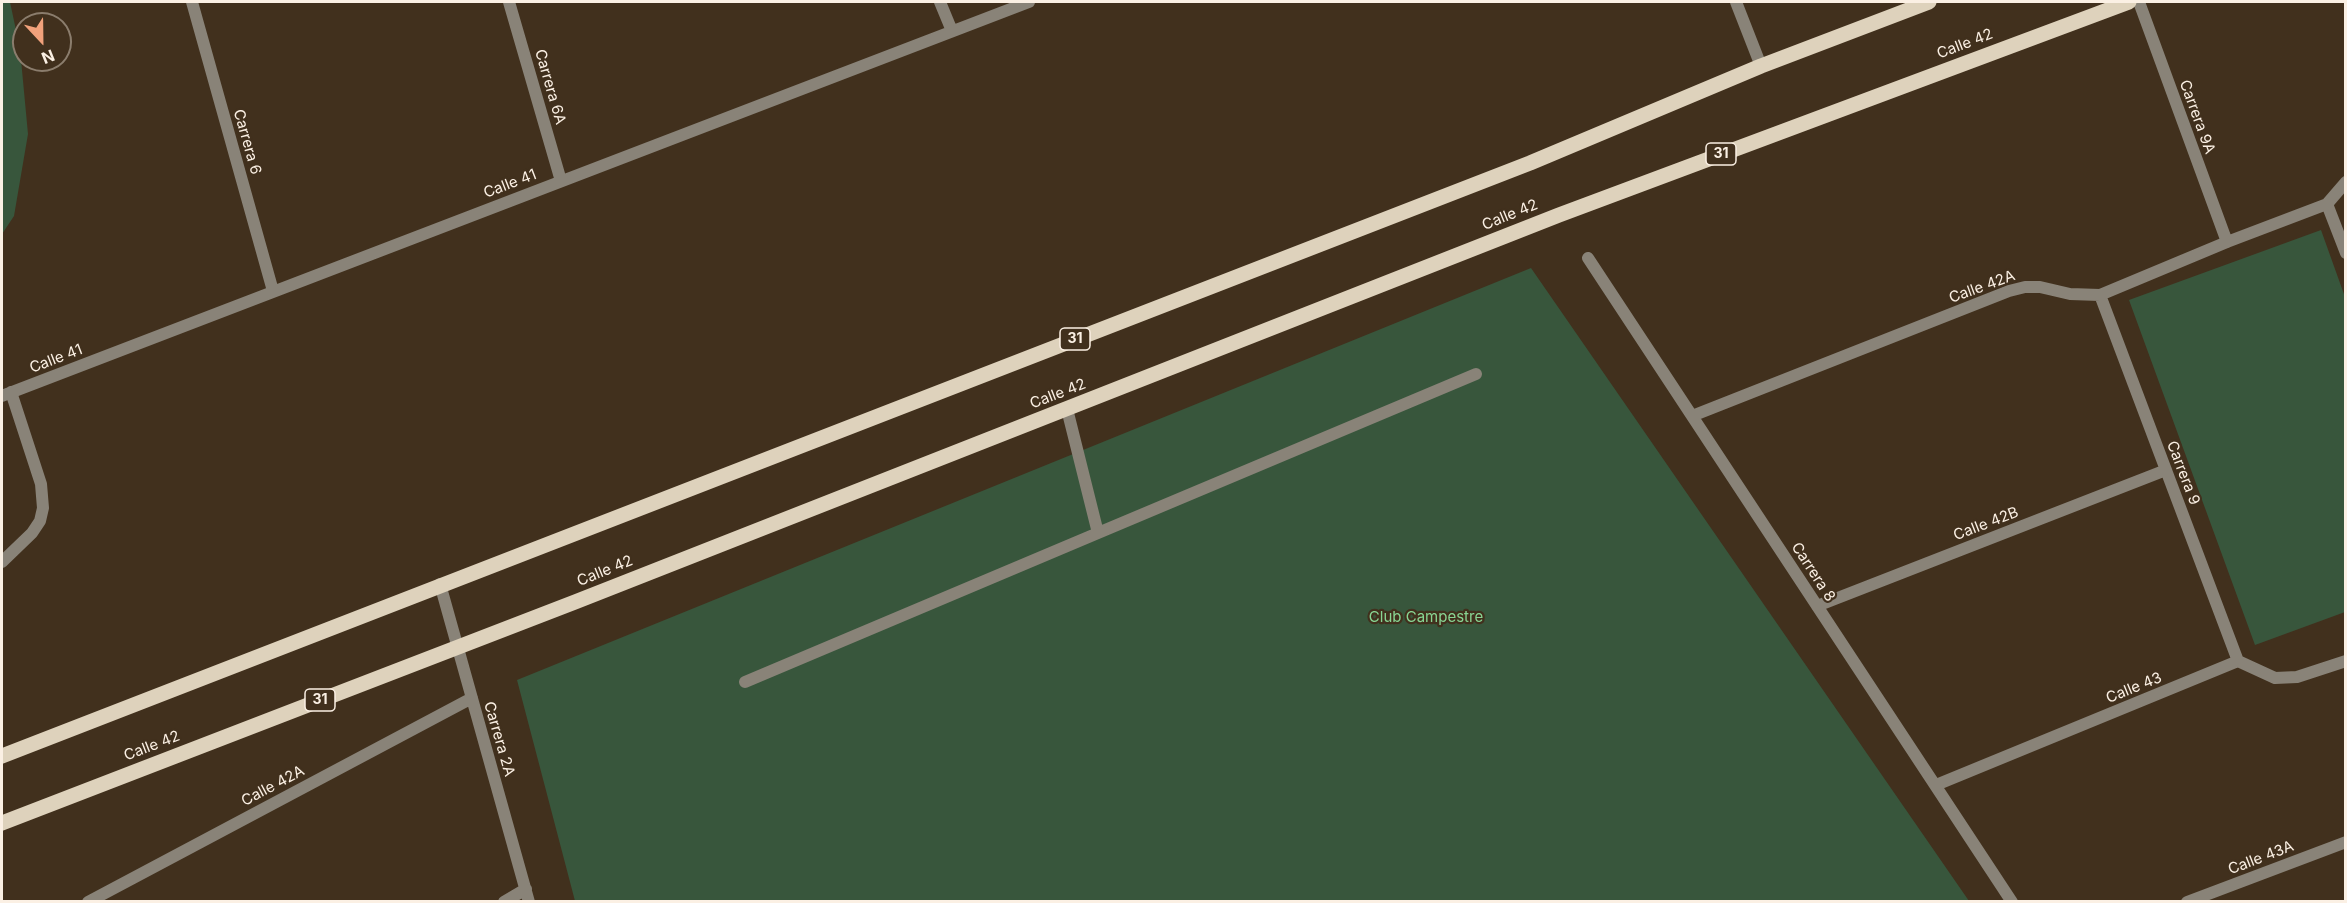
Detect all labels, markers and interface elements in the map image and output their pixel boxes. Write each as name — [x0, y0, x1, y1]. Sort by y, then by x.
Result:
north arrow — [12, 12, 72, 72]
street label: Calle 42 — [1934, 25, 1996, 63]
text: N — [39, 45, 57, 68]
street label: Carrera 6A — [531, 47, 569, 127]
street label: Carrera 9A — [2175, 78, 2219, 156]
street label: Carrera 6 — [229, 107, 265, 177]
road number: 31 — [1706, 143, 1736, 165]
street label: Calle 41 — [481, 166, 539, 202]
street label: Calle 42 — [1480, 196, 1540, 234]
street label: Calle 42A — [1947, 267, 2017, 307]
road number: 31 — [1060, 328, 1090, 350]
street label: Calle 41 — [27, 341, 85, 377]
street label: Calle 42 — [1027, 375, 1089, 413]
street label: Carrera 9 — [2163, 439, 2203, 507]
street label: Calle 42B — [1951, 503, 2021, 545]
street label: Carrera 8 — [1787, 539, 1839, 605]
street label: Calle 42 — [575, 552, 635, 590]
park label: Club Campestre — [1369, 608, 1483, 626]
street label: Calle 43 — [2103, 669, 2165, 707]
road number: 31 — [305, 689, 335, 711]
street label: Carrera 2A — [480, 699, 518, 779]
street label: Calle 42 — [121, 727, 183, 765]
street label: Calle 42A — [238, 762, 308, 810]
street label: Calle 43A — [2226, 837, 2296, 879]

